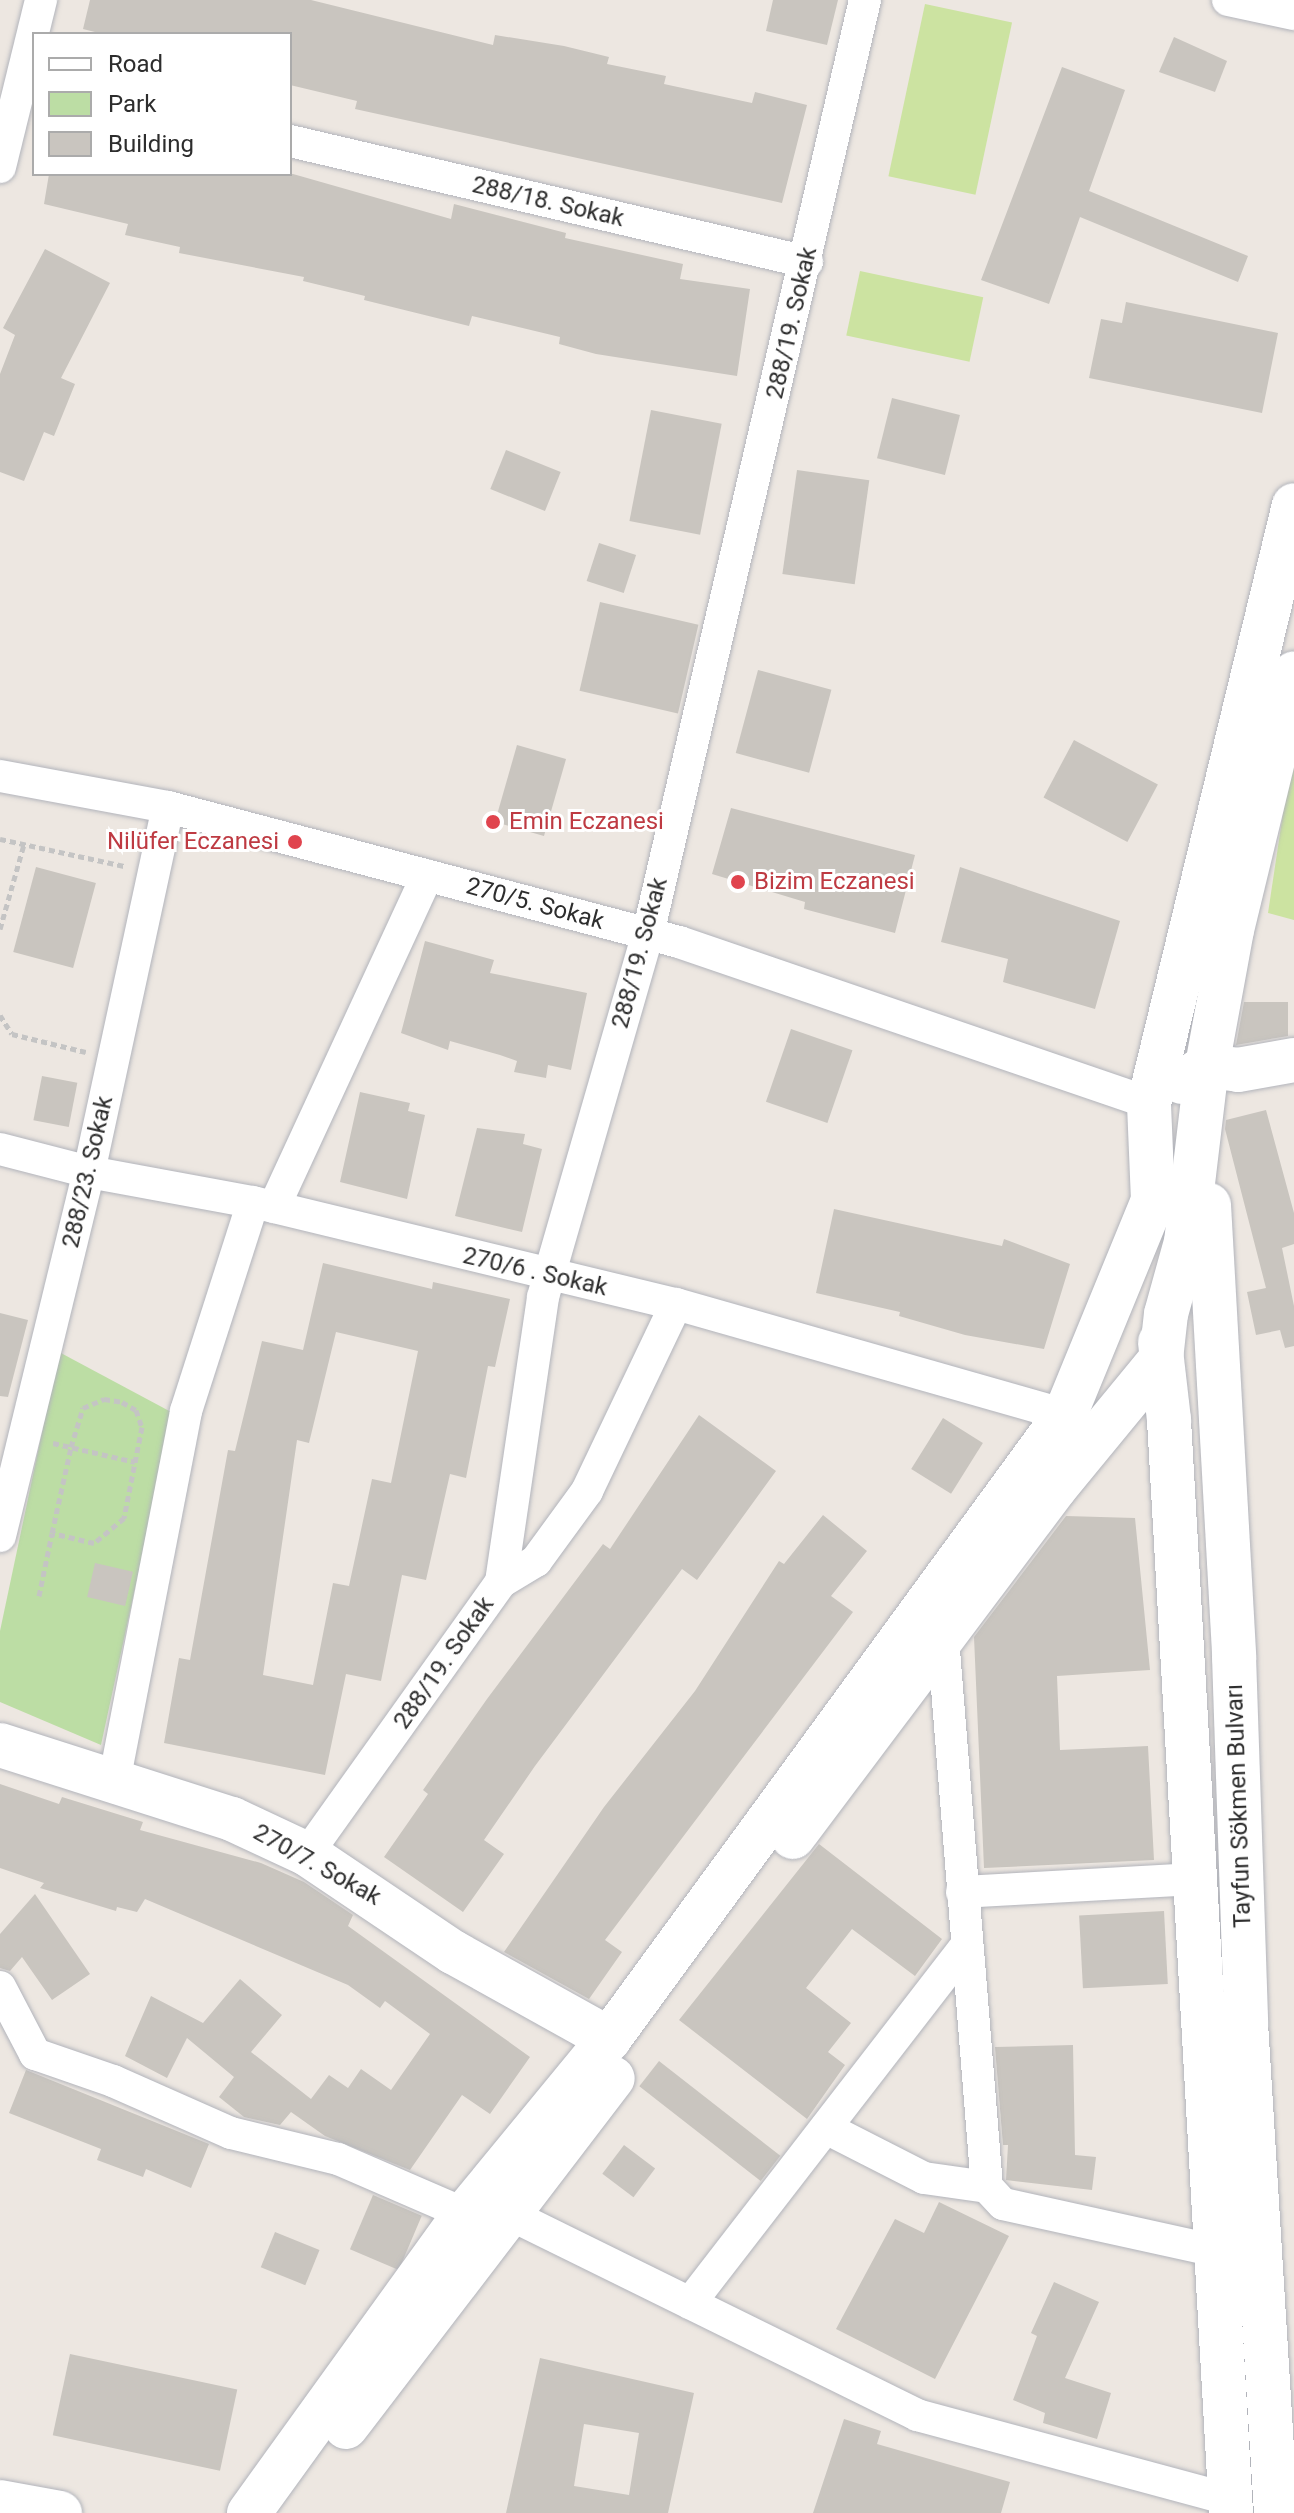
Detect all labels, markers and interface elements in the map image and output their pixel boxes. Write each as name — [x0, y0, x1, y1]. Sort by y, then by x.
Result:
legend — [32, 32, 292, 176]
text: Road — [108, 50, 163, 78]
text: Park — [108, 90, 156, 118]
text: Building — [108, 130, 194, 158]
street label: 288/18. Sokak — [469, 171, 627, 233]
street label: 288/19. Sokak — [761, 244, 823, 402]
place label: Emin Eczanesi — [509, 808, 664, 836]
marker: Emin Eczanesi — [484, 813, 502, 831]
place label: Nilüfer Eczanesi — [107, 828, 279, 856]
marker: Nilüfer Eczanesi — [286, 833, 304, 851]
place label: Bizim Eczanesi — [754, 868, 915, 896]
street label: 270/5. Sokak — [463, 872, 607, 936]
marker: Bizim Eczanesi — [729, 873, 747, 891]
street label: 288/19. Sokak — [606, 874, 674, 1032]
street label: 288/23. Sokak — [57, 1093, 119, 1251]
street label: 270/6 . Sokak — [460, 1241, 610, 1303]
street label: 288/19. Sokak — [388, 1591, 500, 1735]
street label: Tayfun Sökmen Bulvarı — [1220, 1684, 1258, 1928]
street label: 270/7. Sokak — [248, 1818, 386, 1912]

